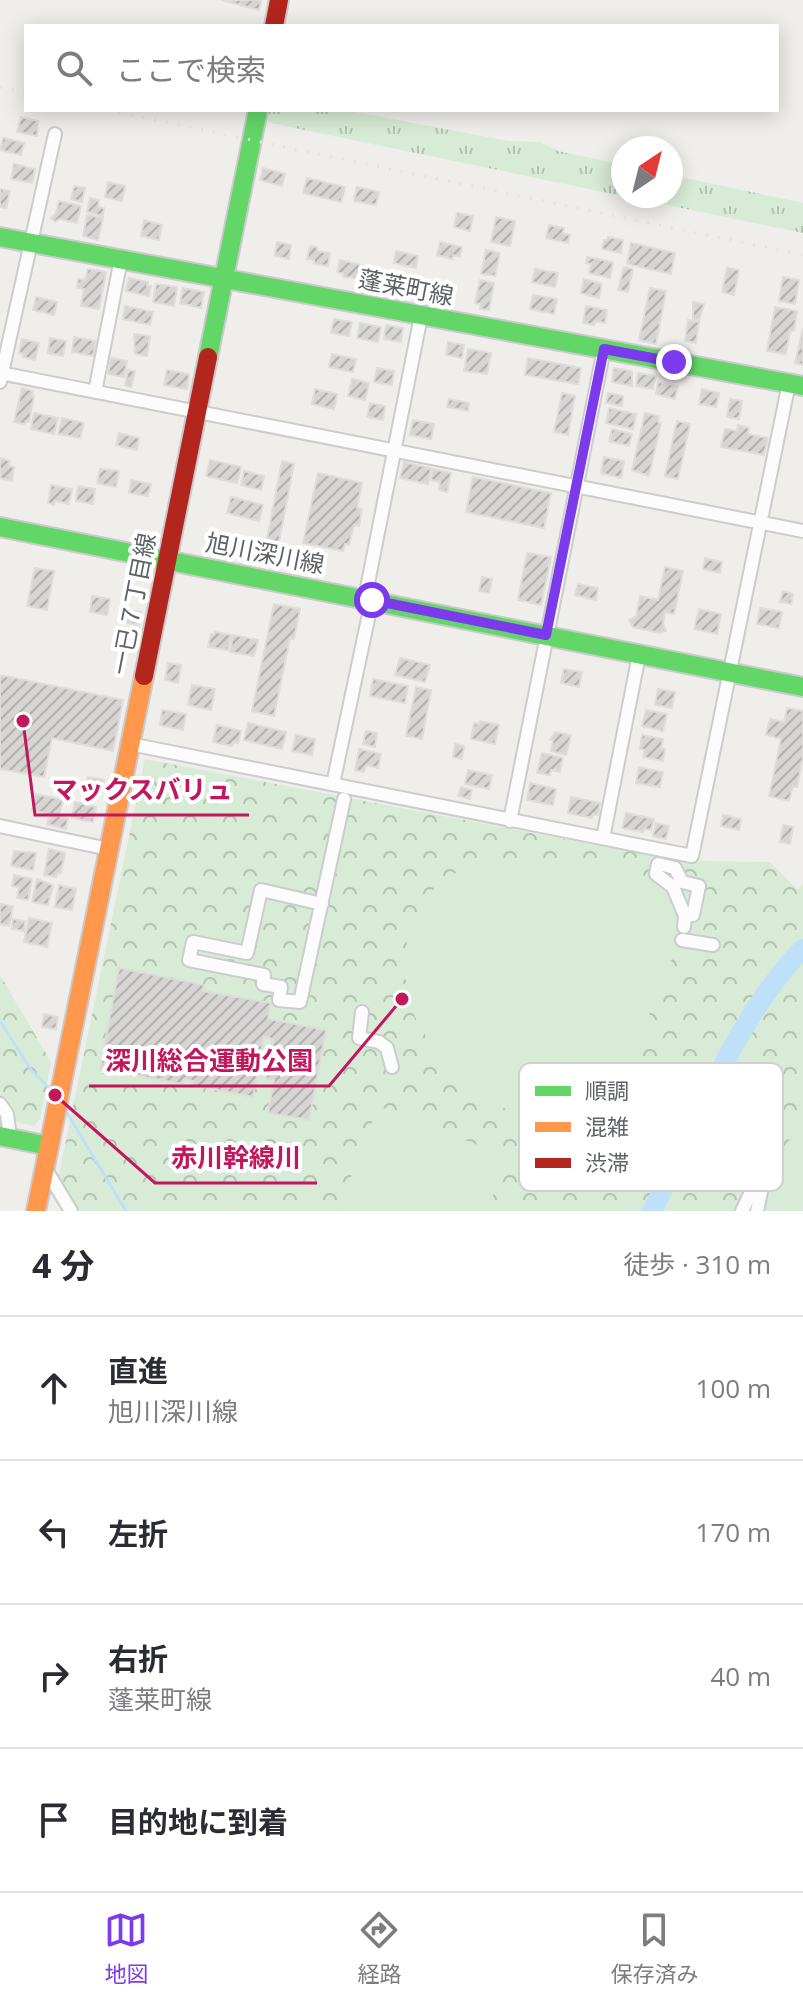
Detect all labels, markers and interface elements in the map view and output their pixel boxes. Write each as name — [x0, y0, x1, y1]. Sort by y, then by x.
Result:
search box — [24, 24, 779, 112]
icon: search — [52, 46, 96, 90]
text: ここで検索 — [116, 49, 266, 90]
north arrow — [611, 136, 683, 208]
street label: 蓬莱町線 — [356, 261, 457, 312]
route end — [656, 344, 692, 380]
street label: 旭川深川線 — [203, 525, 327, 580]
street label: 一已７丁目線 — [103, 530, 162, 678]
route start — [354, 582, 390, 618]
callout: マックスバリュ — [35, 765, 249, 815]
text: マックスバリュ — [51, 771, 233, 807]
callout: 深川総合運動公園 — [89, 1036, 329, 1086]
text: 深川総合運動公園 — [105, 1042, 313, 1078]
legend — [519, 1063, 783, 1191]
text: 順調 — [585, 1075, 629, 1105]
text: 混雑 — [585, 1111, 629, 1141]
callout: 赤川幹線川 — [155, 1133, 317, 1183]
text: 赤川幹線川 — [171, 1139, 301, 1175]
text: 渋滞 — [585, 1147, 629, 1177]
text: 4 分 — [32, 1242, 94, 1288]
text: 徒歩 · 310 m — [623, 1246, 771, 1282]
text: 直進 — [108, 1350, 168, 1391]
icon: ahead — [32, 1366, 76, 1410]
text: 100 m — [696, 1370, 771, 1406]
text: 旭川深川線 — [108, 1393, 238, 1429]
icon: left — [32, 1510, 76, 1554]
text: 左折 — [108, 1513, 168, 1554]
text: 170 m — [696, 1514, 771, 1550]
text: 右折 — [108, 1638, 168, 1679]
icon: right — [32, 1654, 76, 1698]
text: 40 m — [710, 1658, 771, 1694]
text: 蓬莱町線 — [108, 1681, 212, 1717]
icon: arrive — [32, 1798, 76, 1842]
text: 目的地に到着 — [108, 1801, 288, 1842]
tab: 地図 — [104, 1908, 149, 1988]
tab: 経路 — [357, 1908, 402, 1988]
tab: 保存済み — [610, 1908, 699, 1988]

